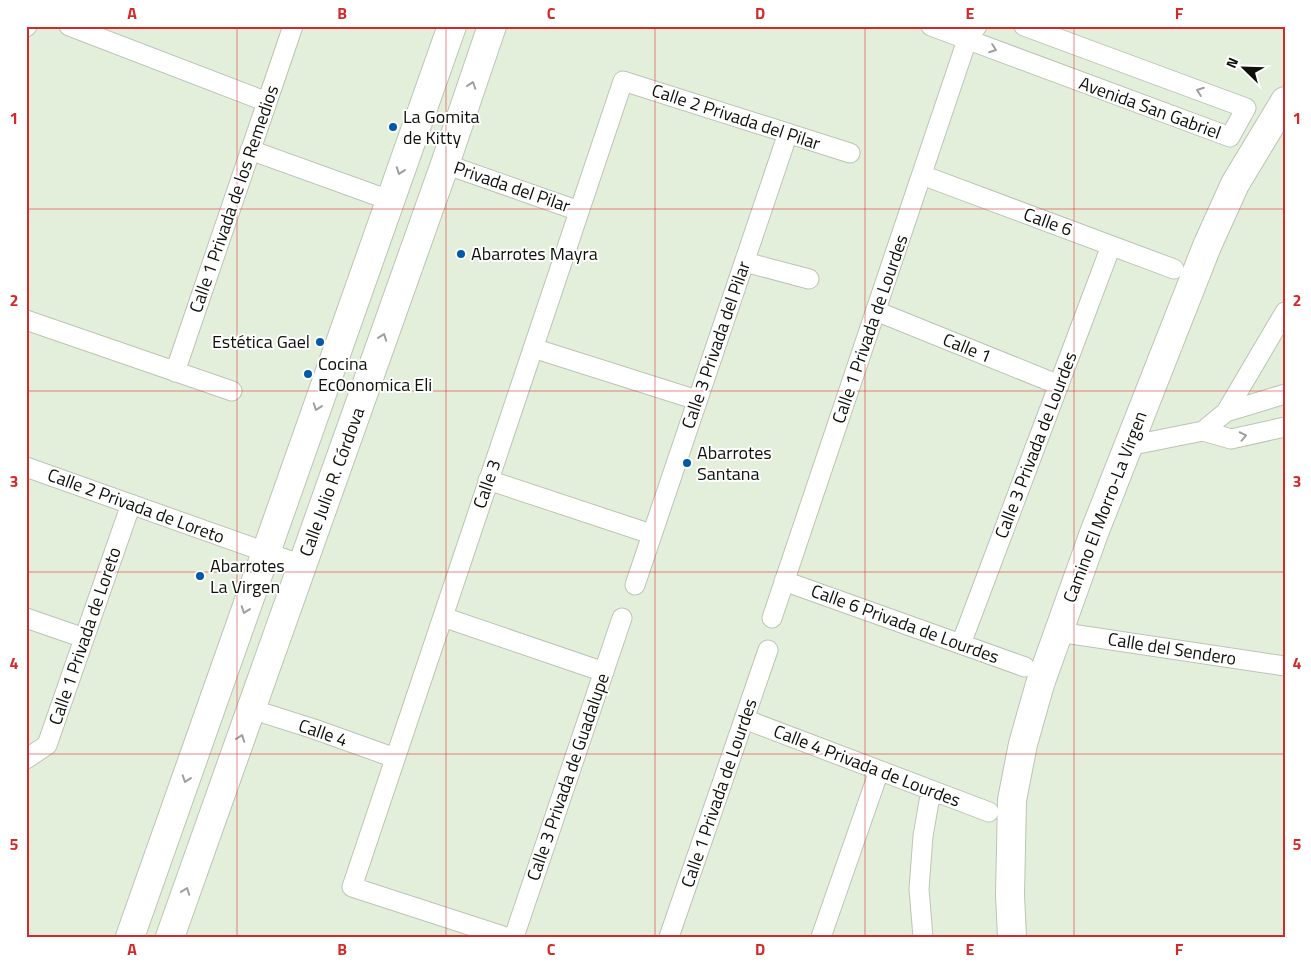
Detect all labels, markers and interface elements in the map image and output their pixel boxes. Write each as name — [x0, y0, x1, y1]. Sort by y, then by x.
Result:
text: A — [127, 1, 137, 25]
text: B — [337, 1, 347, 25]
text: C — [547, 1, 556, 25]
text: D — [755, 1, 765, 25]
text: E — [966, 1, 975, 25]
text: F — [1175, 1, 1184, 25]
north arrow — [1218, 42, 1268, 92]
one-way arrow — [988, 43, 997, 53]
text: N — [1220, 54, 1243, 71]
street label: Avenida San Gabriel — [1075, 69, 1225, 146]
street label: Calle 2 Privada del Pilar — [648, 77, 824, 157]
street label: Calle 1 Privada de los Remedios — [182, 81, 285, 316]
one-way arrow — [466, 81, 476, 90]
one-way arrow — [1197, 87, 1205, 97]
place label: La Gomita de Kitty — [403, 103, 480, 151]
text: 1 — [10, 106, 18, 130]
text: 1 — [1293, 106, 1301, 130]
marker: La Gomita de Kitty — [387, 121, 399, 133]
street label: Privada del Pilar — [450, 154, 574, 219]
one-way arrow — [396, 166, 406, 175]
street label: Calle 6 — [1020, 200, 1076, 243]
street label: Calle 1 Privada de Lourdes — [824, 231, 915, 427]
place label: Abarrotes Mayra — [471, 240, 598, 267]
marker: Abarrotes Mayra — [455, 248, 467, 260]
street label: Calle 3 Privada del Pilar — [674, 257, 757, 432]
text: 2 — [10, 288, 18, 312]
text: 2 — [1293, 288, 1301, 312]
street label: Calle 1 — [939, 326, 996, 369]
place label: Estética Gael — [212, 328, 310, 355]
one-way arrow — [377, 334, 387, 342]
marker: Estética Gael — [314, 336, 326, 348]
street label: Calle 3 Privada de Lourdes — [987, 347, 1084, 542]
place label: Cocina Ec0onomica Eli — [318, 350, 432, 398]
marker: Cocina Ec0onomica Eli — [302, 368, 314, 380]
one-way arrow — [313, 402, 323, 410]
street label: Calle Julio R. Córdova — [292, 403, 371, 560]
street label: Camino El Morro-La Virgen — [1055, 407, 1154, 607]
one-way arrow — [1239, 432, 1248, 442]
place label: Abarrotes Santana — [697, 439, 772, 487]
street label: Calle 3 — [466, 456, 507, 512]
marker: Abarrotes Santana — [681, 457, 693, 469]
street label: Calle 2 Privada de Loreto — [44, 461, 228, 550]
text: 3 — [10, 469, 18, 493]
text: 3 — [1293, 469, 1301, 493]
street label: Calle 1 Privada de Loreto — [41, 543, 128, 728]
place label: Abarrotes La Virgen — [210, 552, 285, 600]
marker: Abarrotes La Virgen — [194, 570, 206, 582]
street label: Calle 6 Privada de Lourdes — [807, 577, 1003, 670]
one-way arrow — [241, 605, 251, 613]
street label: Calle del Sendero — [1106, 625, 1238, 672]
text: 4 — [10, 651, 19, 675]
text: 4 — [1293, 651, 1302, 675]
street label: Calle 3 Privada de Guadalupe — [519, 669, 616, 884]
street label: Calle 1 Privada de Lourdes — [673, 695, 764, 891]
street label: Calle 4 — [295, 712, 351, 753]
street label: Calle 4 Privada de Lourdes — [770, 717, 965, 814]
one-way arrow — [235, 734, 245, 742]
one-way arrow — [182, 775, 192, 783]
text: 5 — [10, 832, 19, 856]
text: 5 — [1293, 832, 1302, 856]
one-way arrow — [180, 887, 190, 896]
text: A — [127, 937, 137, 961]
text: B — [337, 937, 347, 961]
text: C — [547, 937, 556, 961]
text: D — [755, 937, 765, 961]
text: E — [966, 937, 975, 961]
text: F — [1175, 937, 1184, 961]

